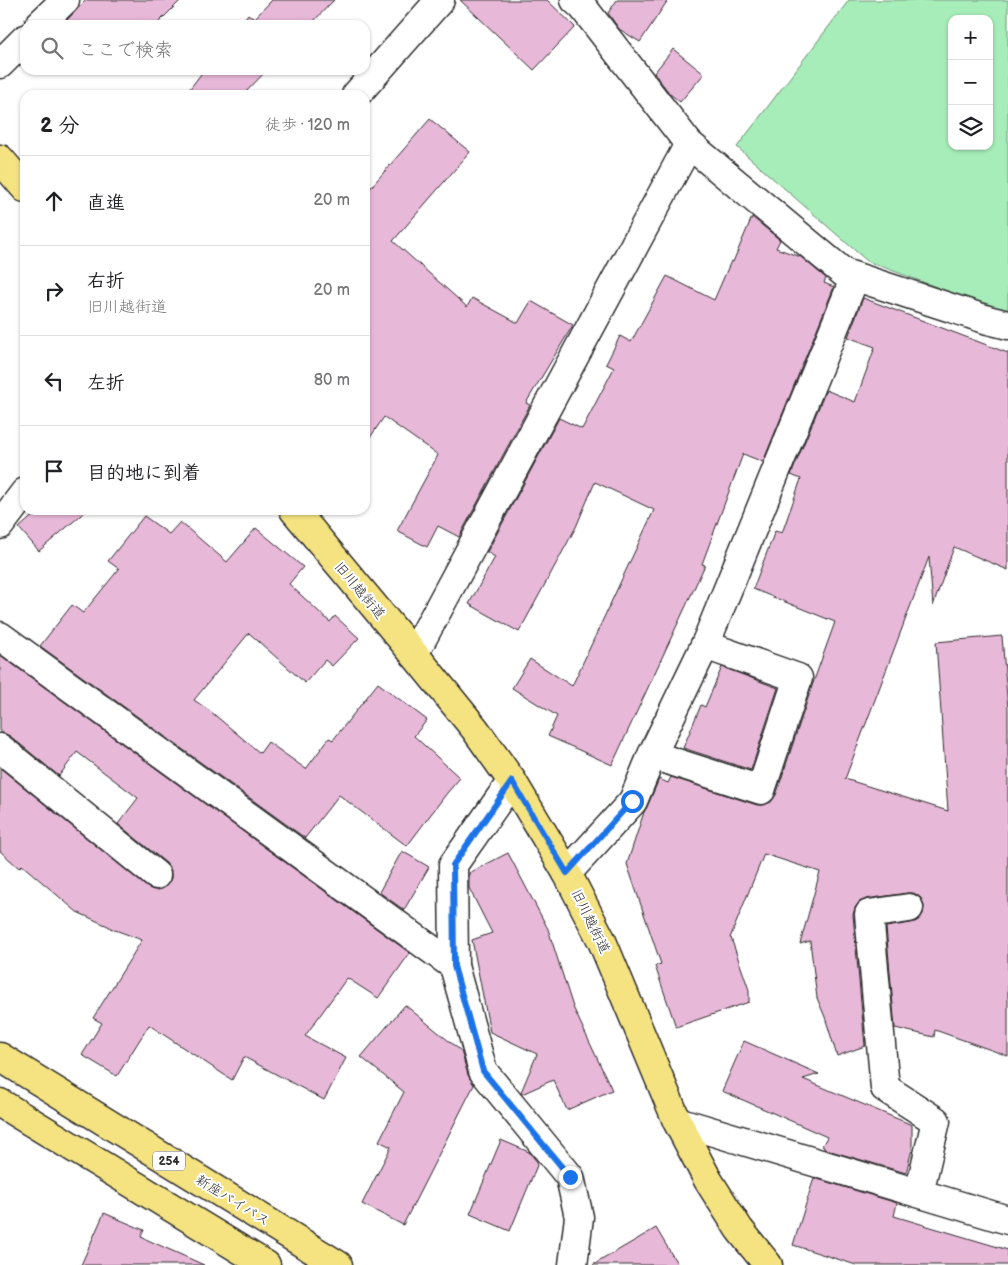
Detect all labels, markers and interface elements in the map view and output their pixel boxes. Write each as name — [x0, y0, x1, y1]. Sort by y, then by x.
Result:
map controls — [948, 15, 993, 150]
button: + — [948, 15, 993, 60]
search box — [20, 20, 370, 75]
icon: search — [38, 34, 66, 62]
text: ここで検索 — [78, 39, 173, 62]
button: − — [948, 60, 993, 105]
button: layers — [948, 105, 993, 150]
text: 2 分 — [40, 113, 79, 138]
text: 徒歩 · 120 m — [265, 116, 350, 135]
icon: ahead — [40, 187, 68, 215]
text: 20 m — [314, 191, 350, 210]
text: 直進 — [87, 192, 125, 215]
text: 右折 — [87, 270, 125, 293]
icon: right — [40, 277, 68, 305]
text: 20 m — [314, 281, 350, 300]
text: 旧川越街道 — [87, 298, 167, 317]
icon: left — [40, 367, 68, 395]
text: 80 m — [314, 371, 350, 390]
text: 左折 — [87, 372, 125, 395]
icon: arrive — [40, 457, 68, 485]
text: 目的地に到着 — [87, 462, 201, 485]
street label: 旧川越街道 — [331, 558, 389, 623]
route start — [621, 790, 644, 813]
street label: 旧川越街道 — [568, 886, 614, 956]
road number: 254 — [153, 1152, 185, 1170]
route end — [559, 1166, 582, 1189]
street label: 新座バイパス — [193, 1171, 273, 1230]

